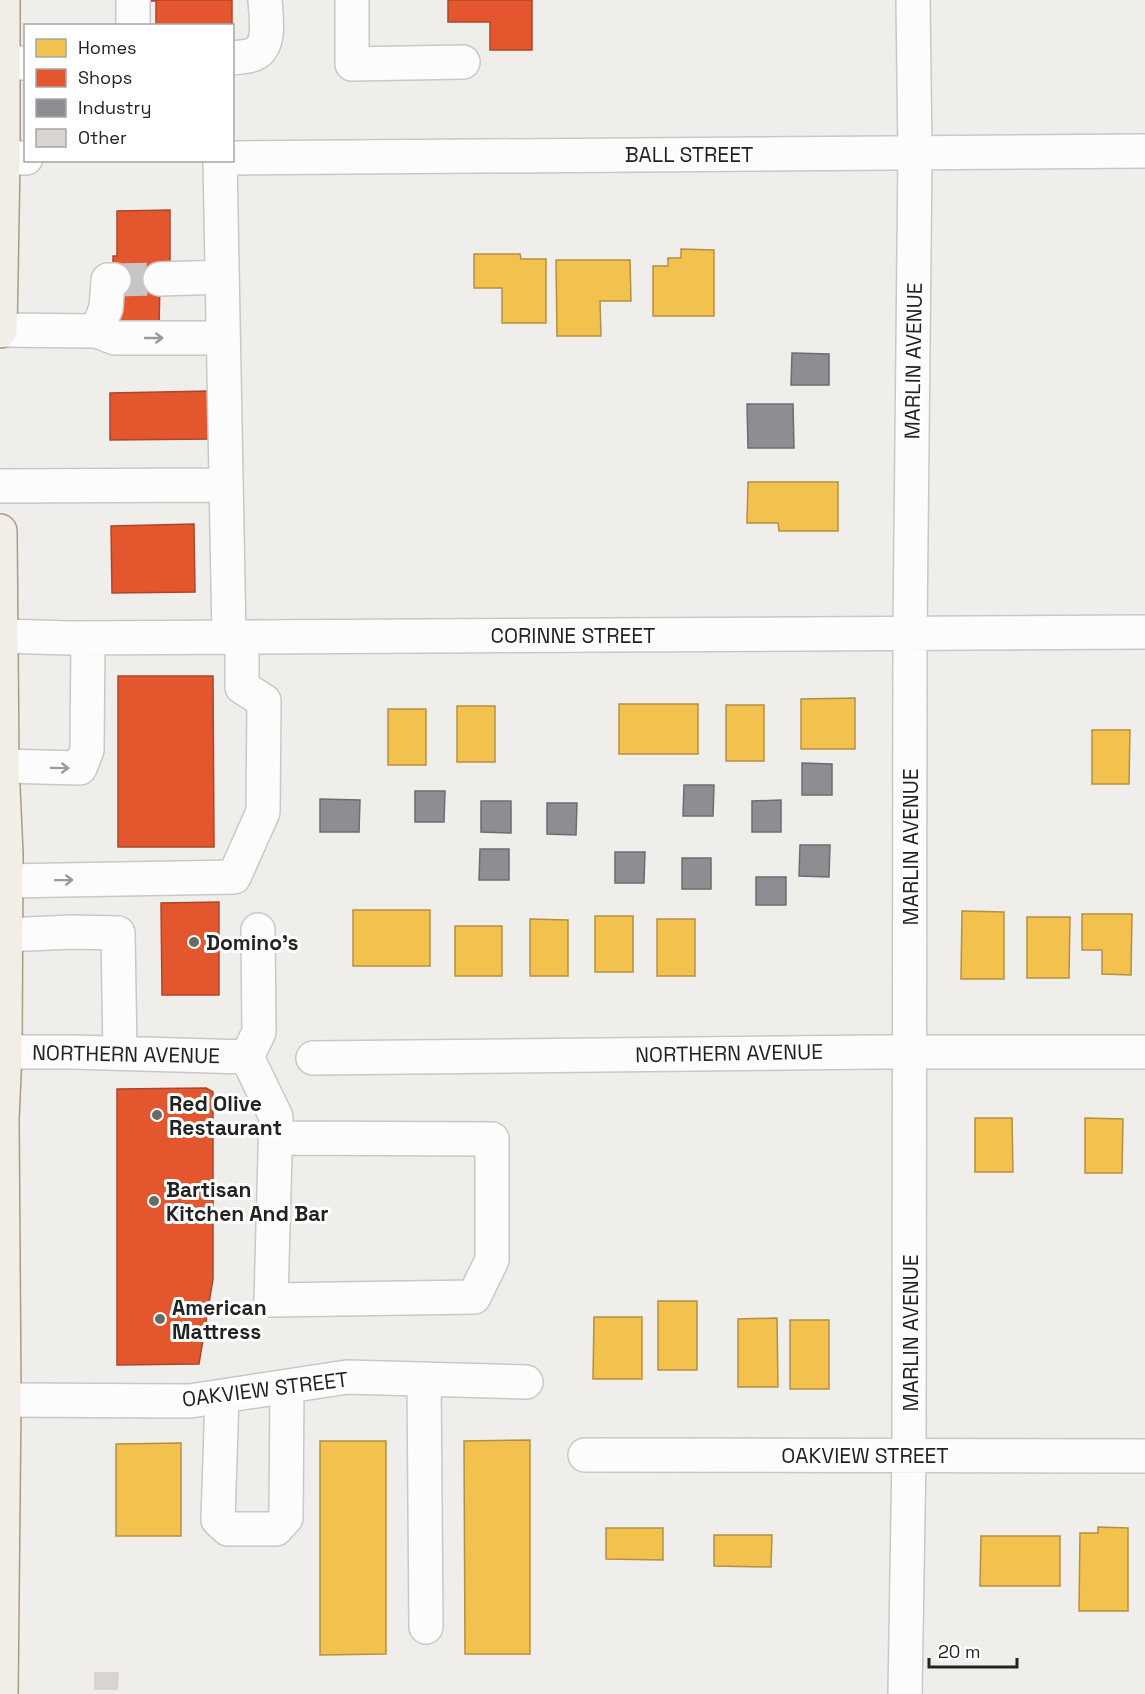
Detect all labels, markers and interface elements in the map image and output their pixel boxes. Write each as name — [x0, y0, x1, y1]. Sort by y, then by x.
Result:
legend — [24, 24, 234, 162]
text: Homes — [78, 36, 137, 59]
text: Shops — [78, 66, 132, 89]
text: Industry — [78, 96, 151, 119]
text: Other — [78, 126, 127, 149]
street label: BALL STREET — [625, 141, 753, 168]
street label: MARLIN AVENUE — [898, 282, 928, 440]
one-way arrow — [144, 332, 164, 344]
street label: CORINNE STREET — [491, 622, 655, 649]
one-way arrow — [50, 762, 70, 773]
street label: MARLIN AVENUE — [897, 769, 924, 926]
one-way arrow — [54, 874, 74, 886]
place label: Domino's — [206, 929, 299, 956]
marker: Domino's — [187, 935, 201, 949]
street label: NORTHERN AVENUE — [635, 1038, 823, 1068]
street label: NORTHERN AVENUE — [32, 1039, 220, 1069]
place label: Red Olive Restaurant — [169, 1090, 282, 1141]
marker: Red Olive Restaurant — [150, 1108, 164, 1122]
place label: Bartisan Kitchen And Bar — [166, 1176, 329, 1227]
marker: Bartisan Kitchen And Bar — [147, 1194, 161, 1208]
street label: MARLIN AVENUE — [897, 1255, 924, 1412]
place label: American Mattress — [172, 1294, 267, 1345]
marker: American Mattress — [153, 1312, 167, 1326]
street label: OAKVIEW STREET — [180, 1365, 350, 1413]
street label: OAKVIEW STREET — [781, 1442, 949, 1469]
scale bar — [929, 1631, 1018, 1669]
text: 20 m — [938, 1640, 981, 1663]

